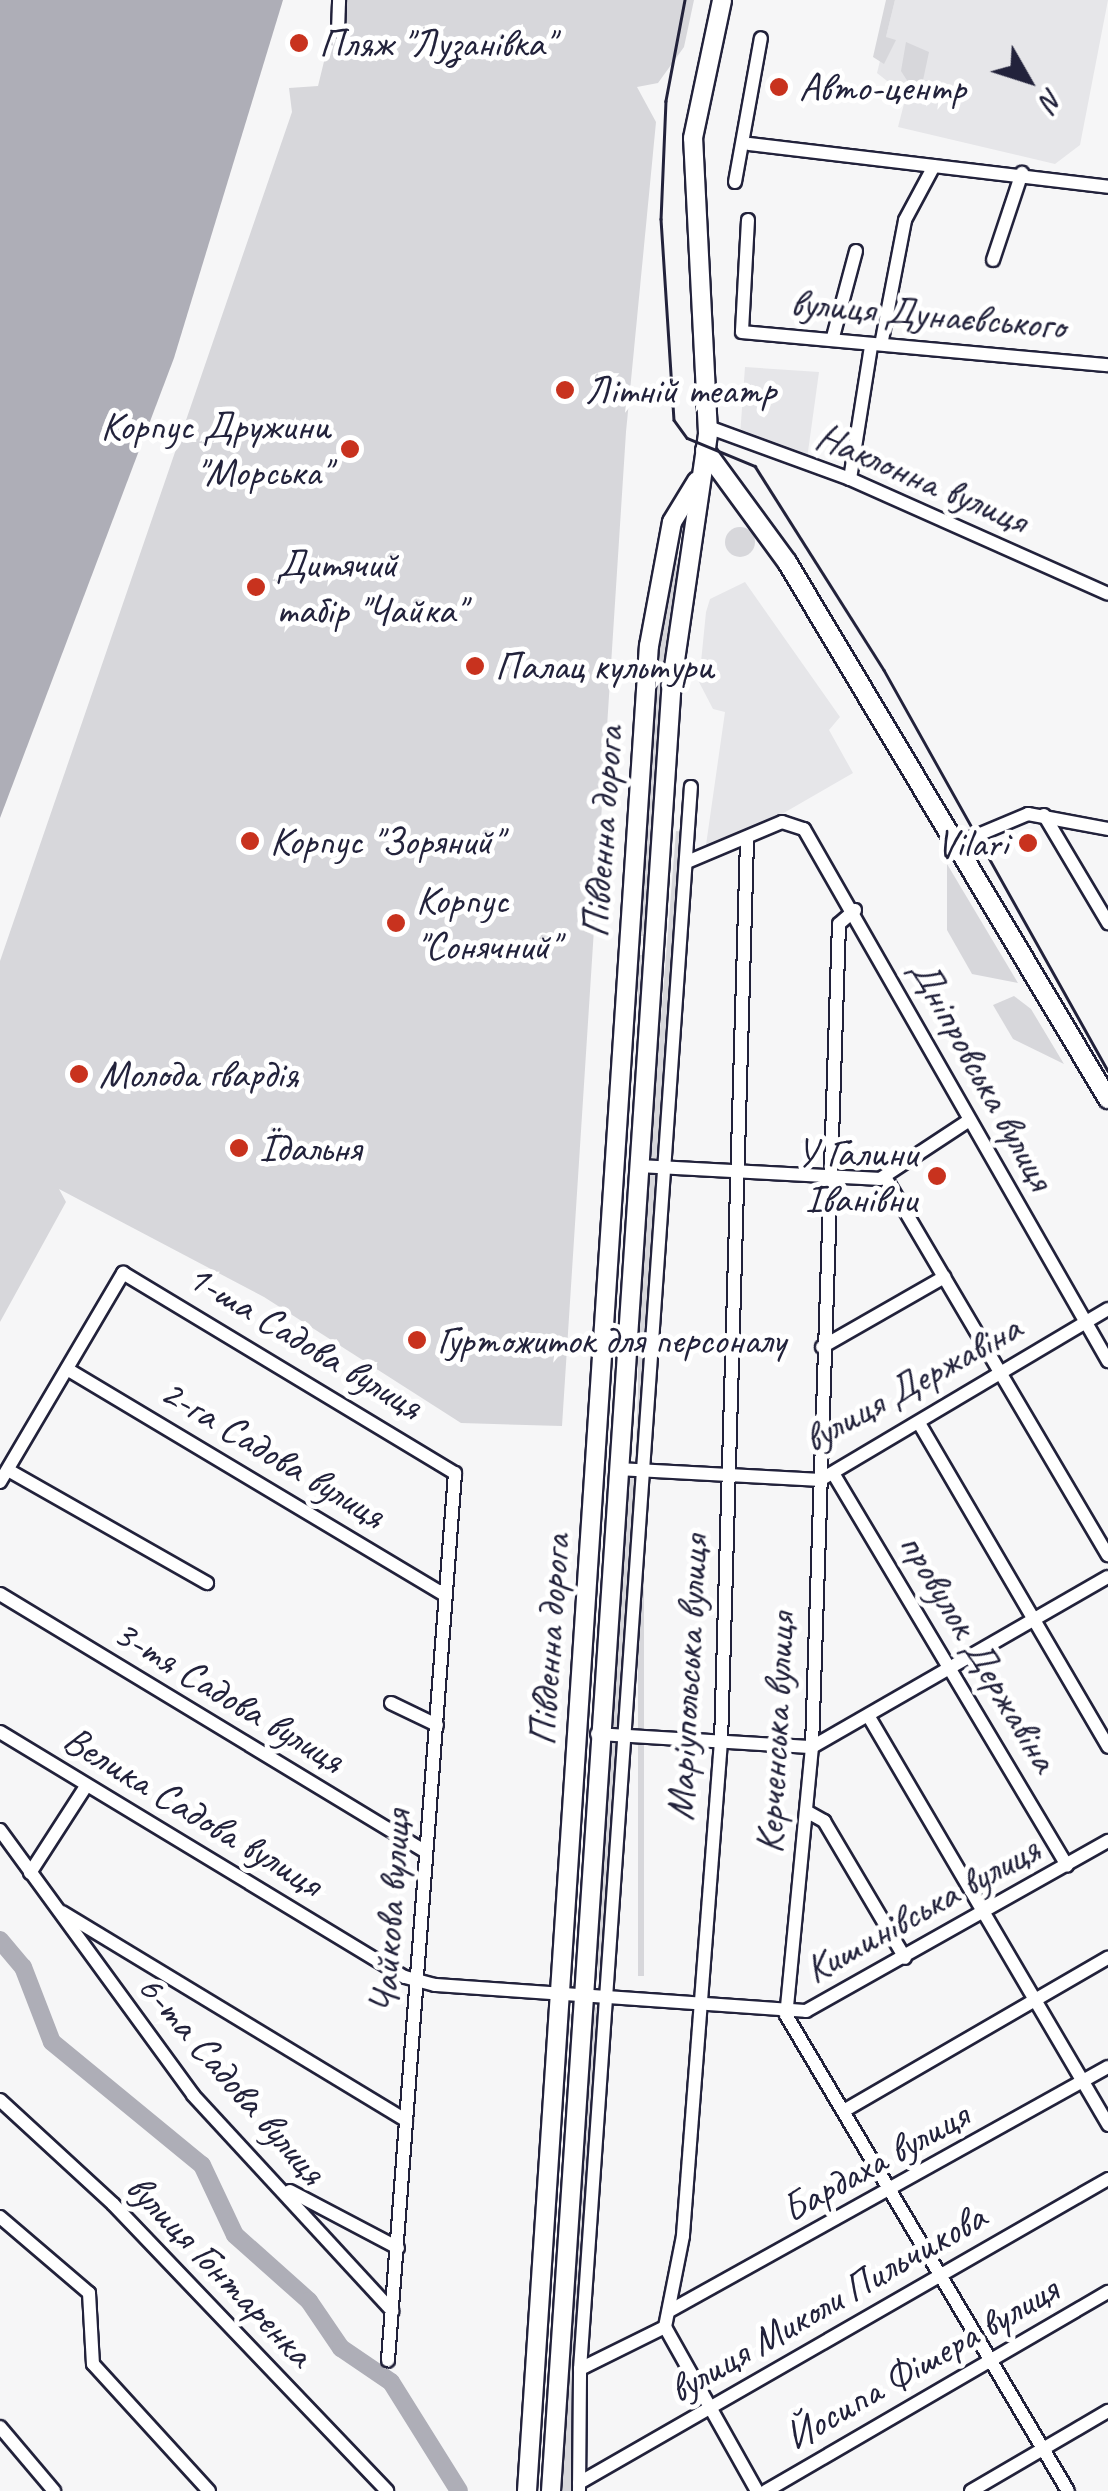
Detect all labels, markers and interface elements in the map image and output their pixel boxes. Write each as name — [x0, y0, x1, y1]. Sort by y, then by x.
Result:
place label: Пляж "Лузанівка" — [319, 19, 554, 67]
north arrow — [978, 30, 1078, 130]
marker: Пляж "Лузанівка" — [288, 32, 310, 54]
place label: Авто-центр — [799, 63, 966, 111]
marker: Авто-центр — [768, 76, 790, 98]
text: N — [1033, 81, 1071, 117]
street label: вулиця Дунаєвського — [789, 278, 1067, 350]
place label: Літній театр — [585, 366, 776, 414]
marker: Літній театр — [554, 379, 576, 401]
place label: Корпус Дружини "Морська" — [103, 402, 330, 496]
street label: Наклонна вулиця — [809, 412, 1035, 544]
marker: Корпус Дружини "Морська" — [339, 438, 361, 460]
place label: Дитячий табір "Чайка" — [276, 540, 464, 634]
marker: Дитячий табір "Чайка" — [245, 576, 267, 598]
place label: Палац культури — [495, 642, 707, 690]
marker: Палац культури — [464, 655, 486, 677]
street label: Південна дорога — [571, 724, 633, 940]
place label: Корпус "Зоряний" — [270, 817, 501, 865]
place label: Vilari — [936, 819, 1008, 867]
marker: Корпус "Зоряний" — [239, 830, 261, 852]
marker: Vilari — [1017, 832, 1039, 854]
place label: Корпус "Сонячний" — [416, 876, 559, 970]
marker: Корпус "Сонячний" — [385, 912, 407, 934]
street label: Дніпровська вулиця — [898, 949, 1066, 1199]
place label: Молода гвардія — [99, 1050, 299, 1098]
marker: Молода гвардія — [68, 1063, 90, 1085]
place label: Їдальня — [259, 1124, 361, 1172]
place label: У Галини Іванівни — [796, 1129, 917, 1223]
marker: Їдальня — [228, 1137, 250, 1159]
marker: У Галини Іванівни — [926, 1165, 948, 1187]
street label: 1-ша Садова вулиця — [177, 1251, 433, 1431]
street label: вулиця Державіна — [795, 1303, 1029, 1463]
place label: Гуртожиток для персоналу — [437, 1316, 786, 1364]
marker: Гуртожиток для персоналу — [406, 1329, 428, 1351]
street label: 2-га Садова вулиця — [151, 1366, 395, 1540]
street label: провулок Державіна — [889, 1524, 1069, 1780]
street label: Південна дорога — [518, 1532, 580, 1748]
street label: Маріупольська вулиця — [656, 1534, 718, 1822]
street label: 3-тя Садова вулиця — [104, 1608, 354, 1784]
street label: Керченська вулиця — [745, 1611, 805, 1855]
street label: Велика Садова вулиця — [55, 1715, 331, 1907]
street label: Чайкова вулиця — [359, 1808, 421, 2016]
street label: Кишинівська вулиця — [796, 1824, 1048, 1994]
street label: 6-та Садова вулиця — [126, 1962, 338, 2196]
street label: Бардаха вулиця — [773, 2091, 977, 2233]
street label: вулиця Гонтаренка — [116, 2163, 324, 2377]
street label: вулиця Миколи Пильчикова — [661, 2193, 993, 2413]
street label: Йосипа Фішера вулиця — [775, 2265, 1067, 2461]

